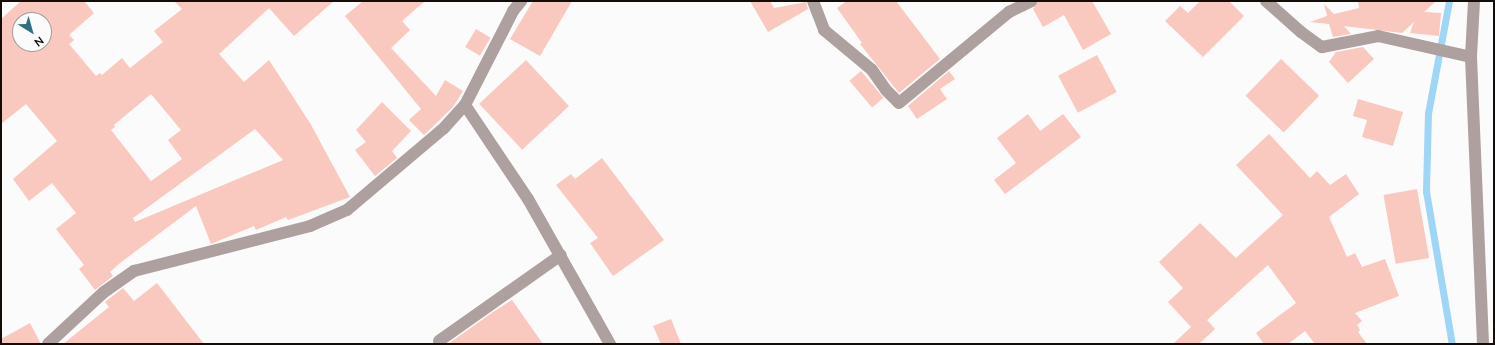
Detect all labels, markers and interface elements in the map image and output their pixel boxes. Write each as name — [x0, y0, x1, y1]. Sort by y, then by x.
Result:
north arrow — [12, 12, 52, 52]
text: N — [31, 33, 47, 50]

